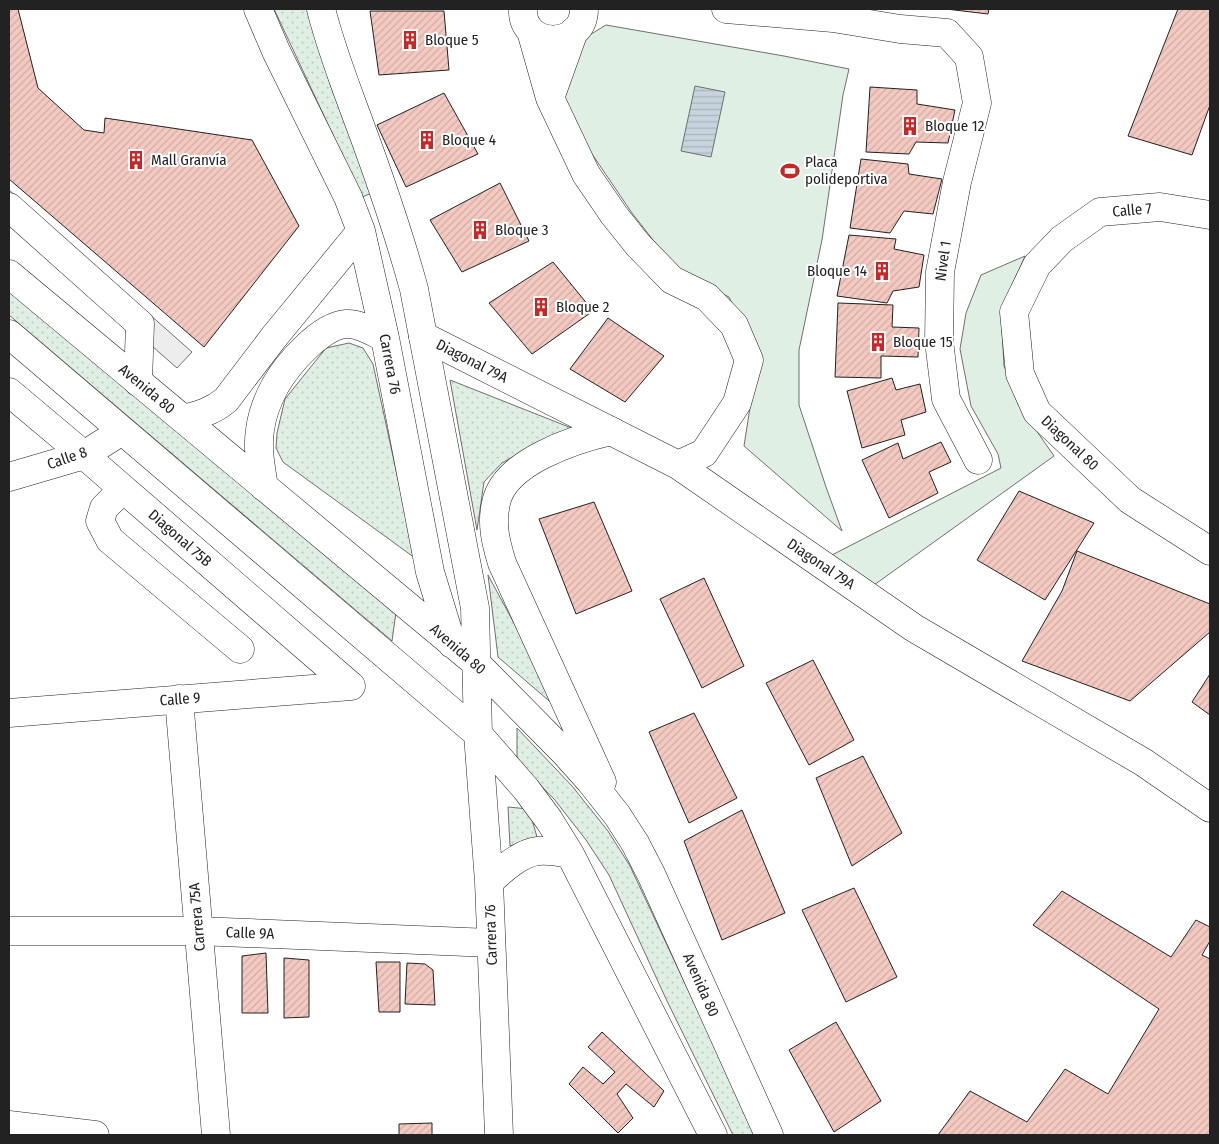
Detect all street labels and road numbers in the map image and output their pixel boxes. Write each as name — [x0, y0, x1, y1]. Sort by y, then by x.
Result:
street label: Calle 7 — [1112, 199, 1152, 221]
street label: Nivel 1 — [931, 240, 955, 282]
street label: Carrera 76 — [375, 332, 405, 396]
street label: Diagonal 79A — [433, 335, 511, 387]
street label: Avenida 80 — [115, 360, 179, 418]
street label: Diagonal 80 — [1037, 412, 1103, 474]
street label: Calle 8 — [45, 443, 89, 473]
street label: Diagonal 75B — [145, 506, 215, 570]
street label: Diagonal 79A — [784, 535, 858, 593]
street label: Avenida 80 — [426, 620, 490, 678]
street label: Calle 9 — [159, 689, 201, 709]
street label: Carrera 75A — [185, 882, 209, 952]
street label: Carrera 76 — [481, 904, 501, 966]
street label: Calle 9A — [225, 923, 275, 943]
street label: Avenida 80 — [679, 950, 723, 1020]

